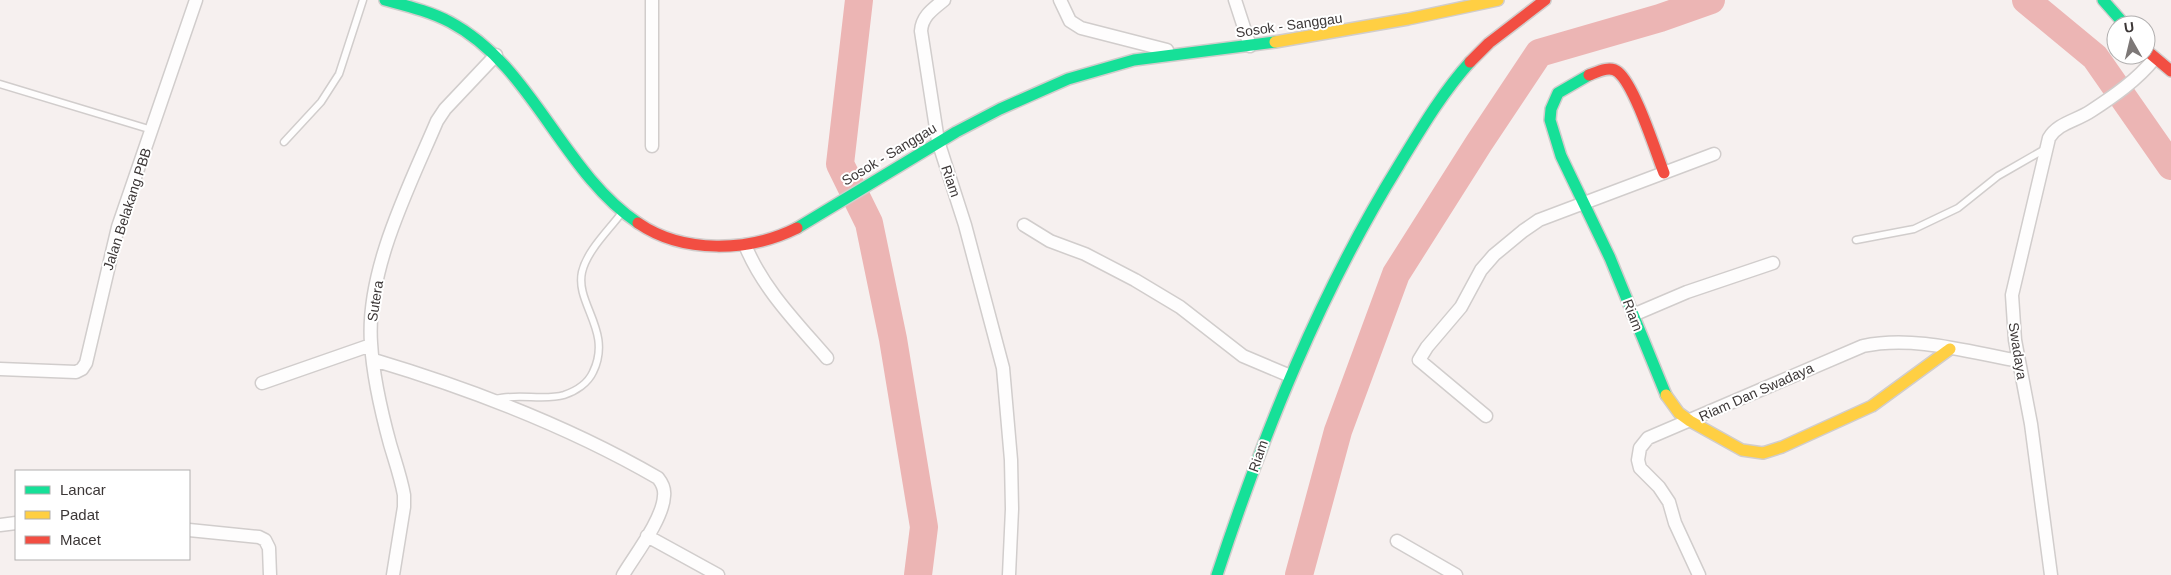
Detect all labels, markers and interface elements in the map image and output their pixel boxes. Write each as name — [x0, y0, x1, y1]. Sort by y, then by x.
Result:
street label: Sosok - Sanggau — [1235, 10, 1343, 40]
north arrow — [2106, 15, 2156, 65]
text: U — [2123, 18, 2135, 36]
street label: Sosok - Sanggau — [839, 119, 939, 189]
street label: Jalan Belakang PBB — [100, 146, 154, 272]
street label: Riam — [938, 163, 964, 199]
street label: Sutera — [364, 279, 386, 323]
street label: Riam — [1620, 297, 1646, 333]
street label: Swadaya — [2006, 321, 2030, 381]
street label: Riam Dan Swadaya — [1696, 359, 1816, 424]
street label: Riam — [1245, 438, 1271, 474]
legend — [15, 470, 190, 560]
text: Lancar — [60, 481, 106, 498]
text: Padat — [60, 506, 100, 523]
text: Macet — [60, 531, 102, 548]

